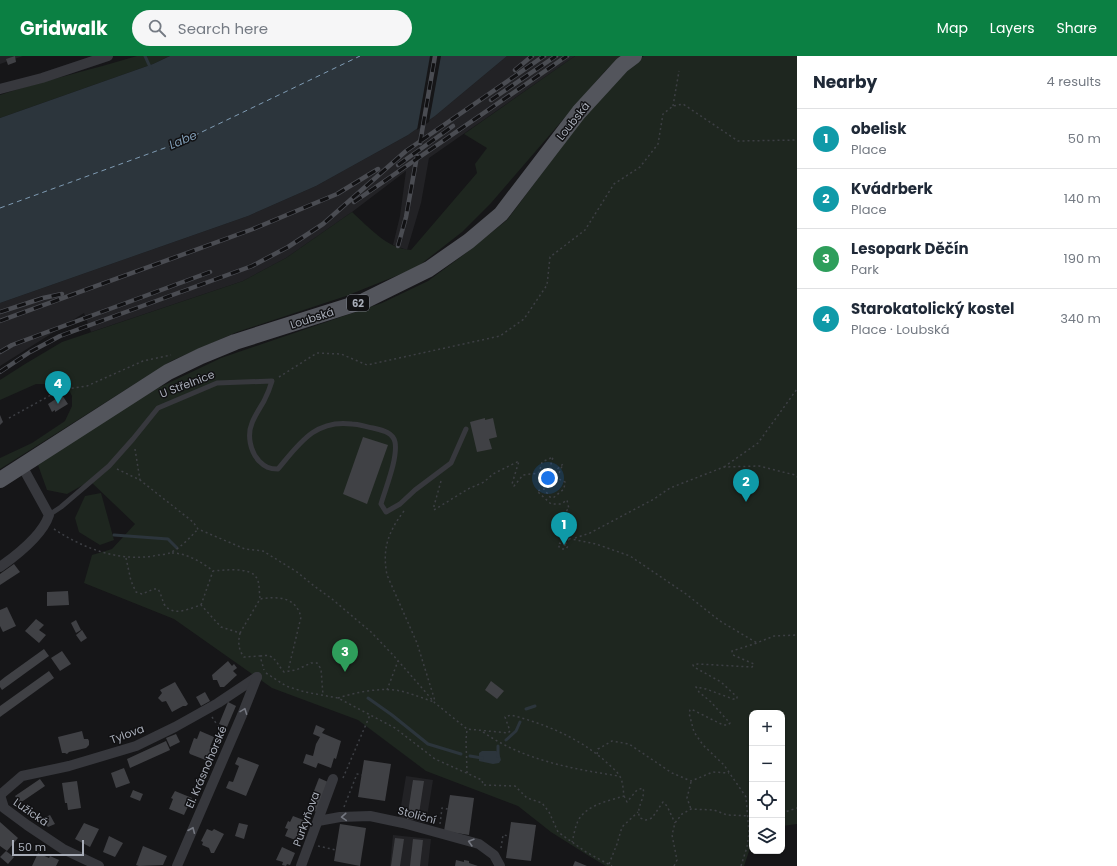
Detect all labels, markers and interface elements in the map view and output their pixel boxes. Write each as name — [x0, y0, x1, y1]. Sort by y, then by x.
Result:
search box — [132, 10, 412, 46]
text: Gridwalk — [20, 15, 108, 42]
icon: search — [146, 17, 168, 39]
text: Search here — [178, 18, 268, 39]
text: Map — [937, 18, 968, 38]
text: Layers — [990, 18, 1034, 38]
text: Share — [1056, 18, 1097, 38]
text: Nearby — [813, 70, 877, 94]
text: 4 results — [1047, 72, 1101, 91]
street label: Loubská — [553, 98, 593, 144]
text: obelisk — [851, 118, 906, 139]
water label: Labe — [166, 126, 200, 153]
text: 1 — [824, 129, 828, 148]
text: 50 m — [1068, 129, 1101, 148]
text: Place — [851, 140, 886, 159]
text: Kvádrberk — [851, 178, 933, 199]
text: 2 — [822, 189, 830, 208]
text: 140 m — [1064, 189, 1101, 208]
text: Place — [851, 200, 886, 219]
text: Lesopark Děčín — [851, 238, 969, 259]
text: 3 — [822, 249, 830, 268]
text: 190 m — [1064, 249, 1101, 268]
text: Park — [851, 260, 879, 279]
road number: 62 — [347, 295, 369, 311]
text: Starokatolický kostel — [851, 298, 1014, 319]
street label: Loubská — [288, 303, 336, 333]
text: 4 — [822, 309, 830, 328]
text: 340 m — [1060, 309, 1101, 328]
text: Place · Loubská — [851, 320, 949, 339]
street label: U Střelnice — [157, 366, 217, 402]
pin: 4 — [45, 371, 71, 404]
your location — [538, 468, 558, 488]
pin: 2 — [733, 469, 759, 502]
pin: 1 — [551, 512, 577, 545]
pin: 3 — [332, 639, 358, 672]
one-way arrow — [239, 707, 247, 714]
map controls — [749, 710, 785, 854]
button: + — [749, 710, 785, 746]
street label: Tylova — [108, 720, 146, 748]
street label: El. Krásnohorské — [181, 723, 231, 811]
button: − — [749, 746, 785, 782]
button: locate — [749, 782, 785, 818]
street label: Purkyňova — [289, 789, 323, 849]
street label: Lužická — [10, 794, 52, 830]
street label: Stoliční — [396, 802, 438, 828]
one-way arrow — [341, 812, 347, 821]
button: layers — [749, 818, 785, 854]
one-way arrow — [187, 827, 195, 835]
scale bar — [12, 838, 84, 857]
one-way arrow — [467, 838, 474, 847]
text: 50 m — [18, 839, 46, 855]

